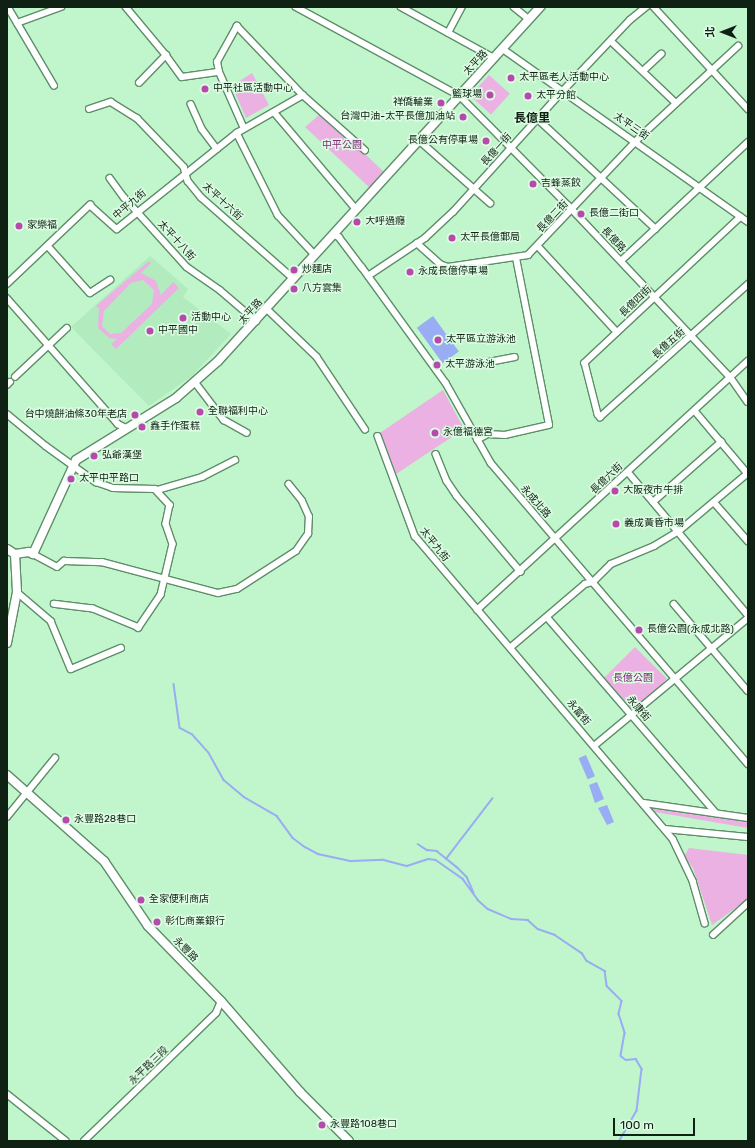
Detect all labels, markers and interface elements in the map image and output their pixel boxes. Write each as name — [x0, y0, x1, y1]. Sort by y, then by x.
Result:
north arrow — [703, 12, 743, 52]
text: 北 — [704, 27, 717, 38]
street label: 太平路 — [461, 48, 491, 78]
place label: 太平區老人活動中心 — [519, 72, 609, 84]
marker: 太平區老人活動中心 — [506, 73, 516, 83]
place label: 中平社區活動中心 — [213, 83, 293, 95]
marker: 中平社區活動中心 — [200, 84, 210, 94]
place label: 籃球場 — [452, 89, 482, 101]
marker: 籃球場 — [485, 90, 495, 100]
place label: 太平分館 — [536, 90, 576, 102]
marker: 太平分館 — [523, 91, 533, 101]
place label: 祥僑輪業 — [393, 97, 433, 109]
marker: 祥僑輪業 — [436, 98, 446, 108]
place label: 台灣中油-太平長億加油站 — [340, 111, 455, 123]
street label: 太平三街 — [611, 111, 651, 143]
marker: 台灣中油-太平長億加油站 — [458, 112, 468, 122]
district label: 長億里 — [514, 112, 550, 126]
street label: 長億一街 — [479, 131, 515, 169]
place label: 長億公有停車場 — [408, 135, 478, 147]
marker: 長億公有停車場 — [481, 136, 491, 146]
park label: 中平公園 — [322, 140, 362, 152]
place label: 吉蜂蒸餃 — [541, 178, 581, 190]
marker: 吉蜂蒸餃 — [528, 179, 538, 189]
street label: 太平十六街 — [200, 181, 244, 223]
street label: 中平九街 — [111, 188, 149, 222]
street label: 長億二街 — [535, 198, 571, 236]
place label: 長億二街口 — [589, 208, 639, 220]
marker: 長億二街口 — [576, 209, 586, 219]
place label: 大呼過癮 — [365, 216, 405, 228]
marker: 大呼過癮 — [352, 217, 362, 227]
street label: 太平十八街 — [155, 218, 197, 264]
place label: 家樂福 — [27, 220, 57, 232]
marker: 家樂福 — [14, 221, 24, 231]
street label: 長億路 — [598, 225, 628, 255]
place label: 太平長億郵局 — [460, 232, 520, 244]
marker: 太平長億郵局 — [447, 233, 457, 243]
place label: 炒麵店 — [302, 264, 332, 276]
marker: 炒麵店 — [289, 265, 299, 275]
place label: 永成長億停車場 — [418, 266, 488, 278]
marker: 永成長億停車場 — [405, 267, 415, 277]
place label: 八方雲集 — [302, 283, 342, 295]
marker: 八方雲集 — [289, 284, 299, 294]
street label: 長億四街 — [617, 284, 655, 320]
street label: 太平路 — [237, 297, 265, 327]
place label: 活動中心 — [191, 312, 231, 324]
marker: 活動中心 — [178, 313, 188, 323]
place label: 中平國中 — [158, 325, 198, 337]
marker: 中平國中 — [145, 326, 155, 336]
street label: 長億五街 — [650, 326, 688, 362]
place label: 太平區立游泳池 — [446, 334, 516, 346]
marker: 太平區立游泳池 — [433, 335, 443, 345]
place label: 太平游泳池 — [445, 359, 495, 371]
marker: 太平游泳池 — [432, 360, 442, 370]
place label: 全聯福利中心 — [208, 406, 268, 418]
marker: 全聯福利中心 — [195, 407, 205, 417]
place label: 台中燒餅油條30年老店 — [25, 409, 127, 421]
marker: 台中燒餅油條30年老店 — [130, 410, 140, 420]
place label: 鑫手作蛋糕 — [150, 421, 200, 433]
marker: 鑫手作蛋糕 — [137, 422, 147, 432]
place label: 永億福德宮 — [443, 427, 493, 439]
marker: 永億福德宮 — [430, 428, 440, 438]
place label: 弘爺漢堡 — [102, 450, 142, 462]
marker: 弘爺漢堡 — [89, 451, 99, 461]
street label: 長億六街 — [588, 461, 626, 497]
place label: 太平中平路口 — [79, 473, 139, 485]
marker: 太平中平路口 — [66, 474, 76, 484]
street label: 永成北路 — [517, 483, 553, 521]
place label: 大阪夜市牛排 — [623, 485, 683, 497]
marker: 大阪夜市牛排 — [610, 486, 620, 496]
place label: 義成黃昏市場 — [624, 518, 684, 530]
marker: 義成黃昏市場 — [611, 519, 621, 529]
street label: 太平九街 — [417, 526, 451, 564]
place label: 長億公園(永成北路) — [647, 624, 734, 636]
marker: 長億公園(永成北路) — [634, 625, 644, 635]
park label: 長億公園 — [613, 673, 653, 685]
street label: 永康街 — [624, 694, 652, 724]
street label: 永富街 — [564, 698, 592, 728]
place label: 永豐路28巷口 — [74, 814, 136, 826]
marker: 永豐路28巷口 — [61, 815, 71, 825]
place label: 全家便利商店 — [149, 894, 209, 906]
marker: 全家便利商店 — [136, 895, 146, 905]
place label: 彰化商業銀行 — [165, 916, 225, 928]
marker: 彰化商業銀行 — [152, 917, 162, 927]
street label: 永豐路 — [170, 935, 200, 965]
street label: 永平路三段 — [127, 1044, 171, 1088]
scale bar — [615, 1110, 697, 1136]
text: 100 m — [620, 1118, 654, 1132]
place label: 永豐路108巷口 — [330, 1119, 397, 1131]
marker: 永豐路108巷口 — [317, 1120, 327, 1130]

